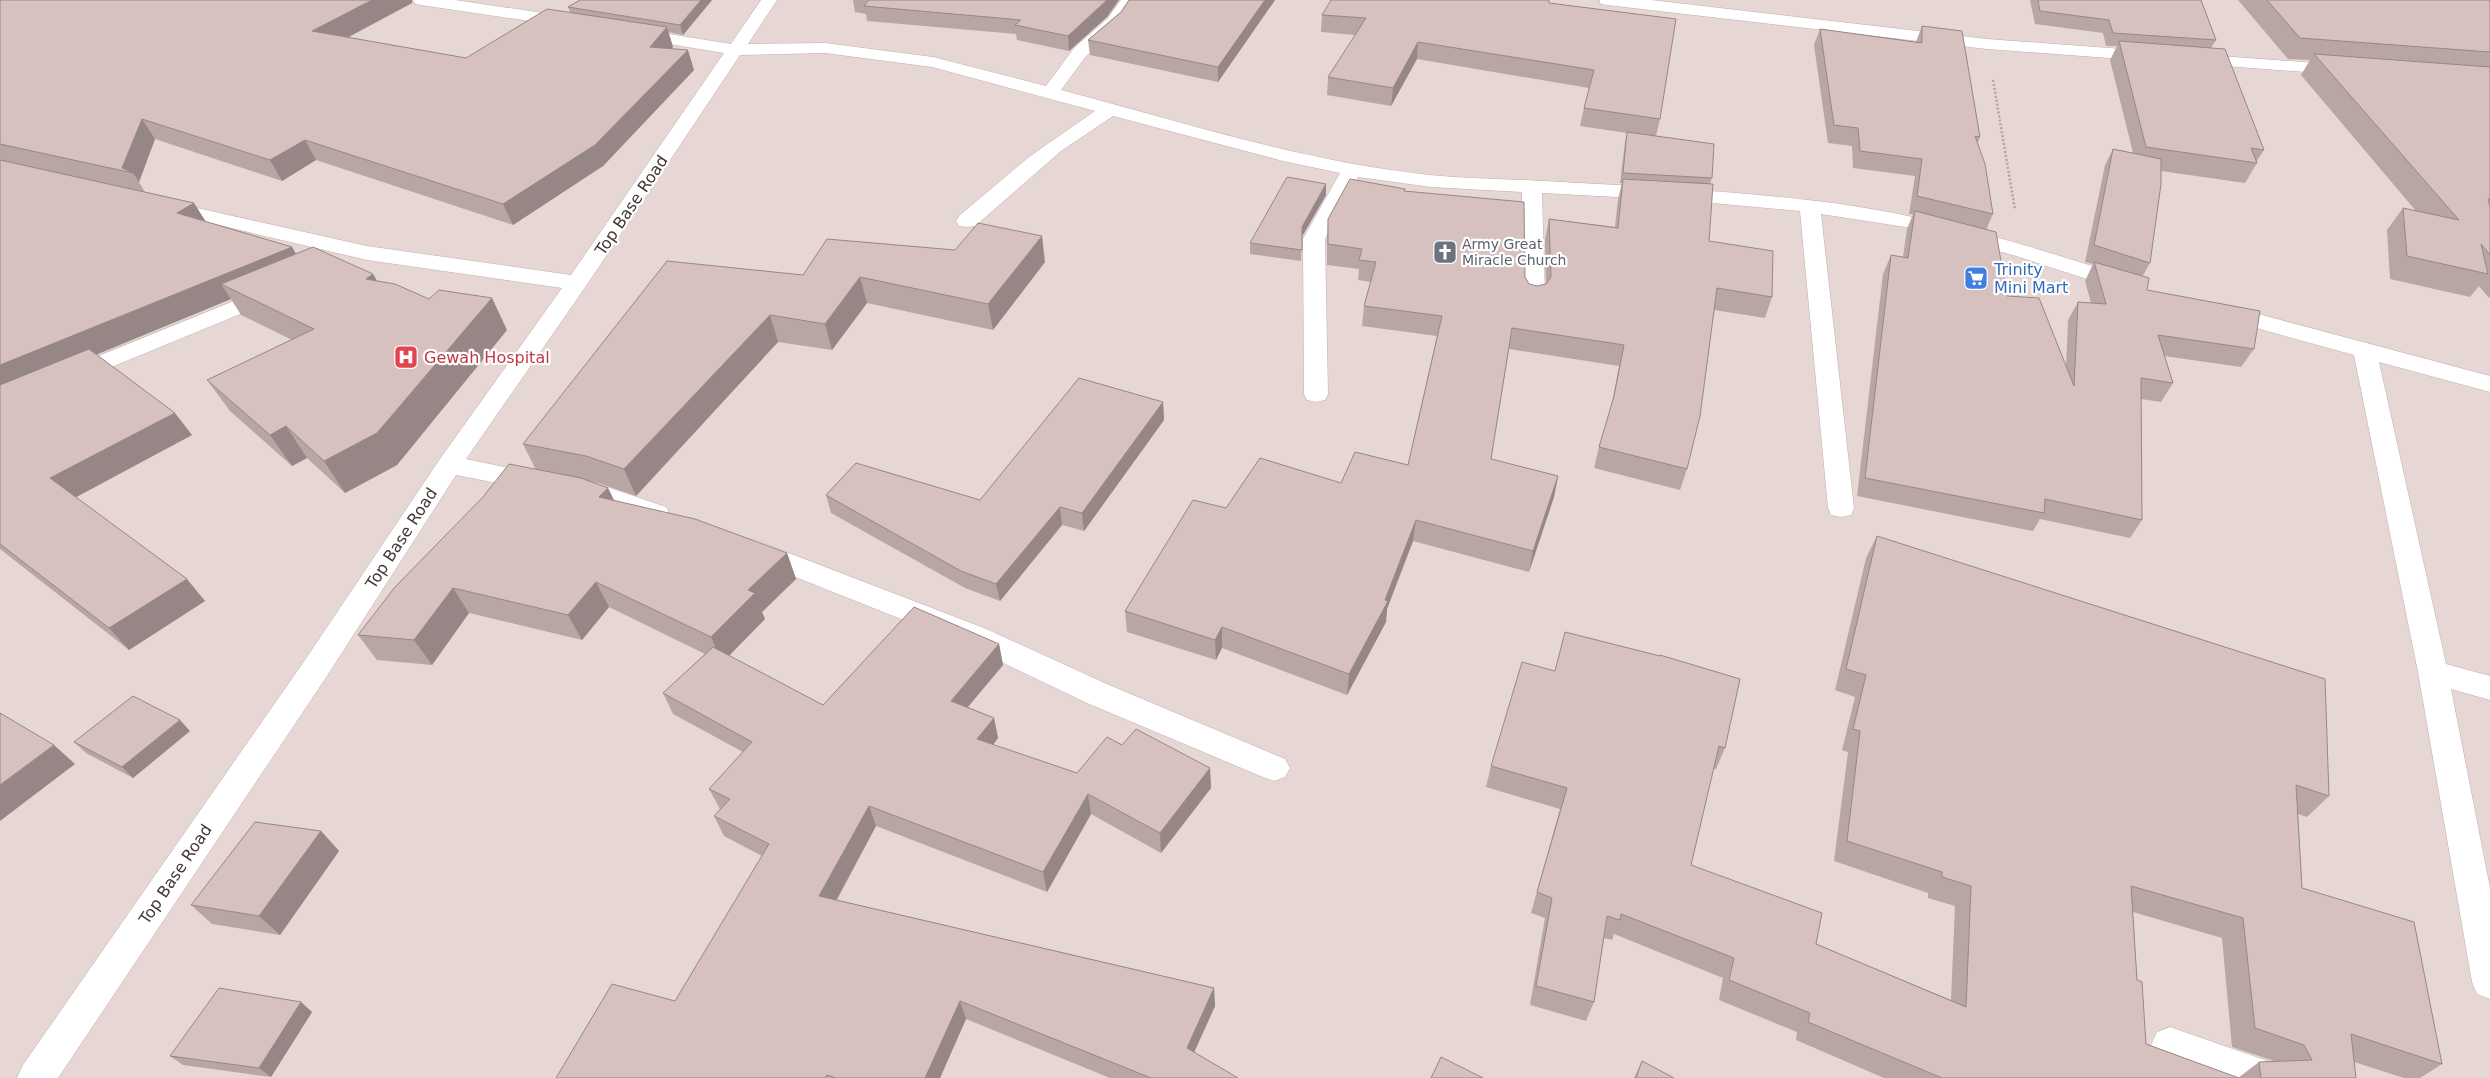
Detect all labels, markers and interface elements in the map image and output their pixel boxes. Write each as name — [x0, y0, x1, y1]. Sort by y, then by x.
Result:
street label: Top Base Road — [590, 152, 672, 260]
place label: Army Great Miracle Church — [1462, 236, 1567, 268]
church icon: Army Great Miracle Church — [1432, 239, 1458, 265]
place label: Trinity Mini Mart — [1993, 260, 2068, 297]
supermarket icon: Trinity Mini Mart — [1963, 265, 1989, 291]
hospital icon: Gewah Hospital — [393, 344, 419, 370]
place label: Gewah Hospital — [424, 348, 550, 367]
street label: Top Base Road — [361, 484, 441, 593]
street label: Top Base Road — [134, 821, 216, 929]

